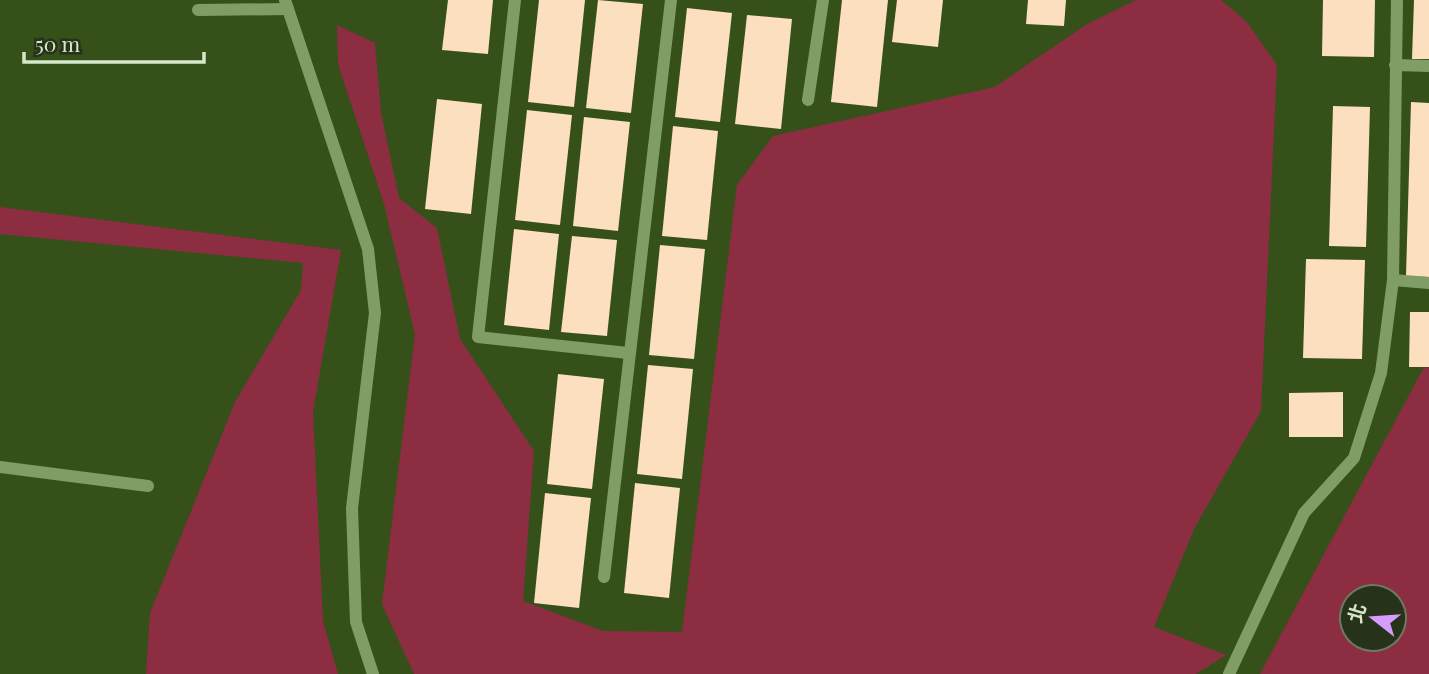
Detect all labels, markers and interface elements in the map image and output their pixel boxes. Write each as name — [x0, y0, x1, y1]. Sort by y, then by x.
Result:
scale bar — [24, 21, 205, 65]
text: 50 m — [35, 29, 81, 57]
north arrow — [1338, 583, 1408, 653]
text: 北 — [1341, 600, 1371, 626]

